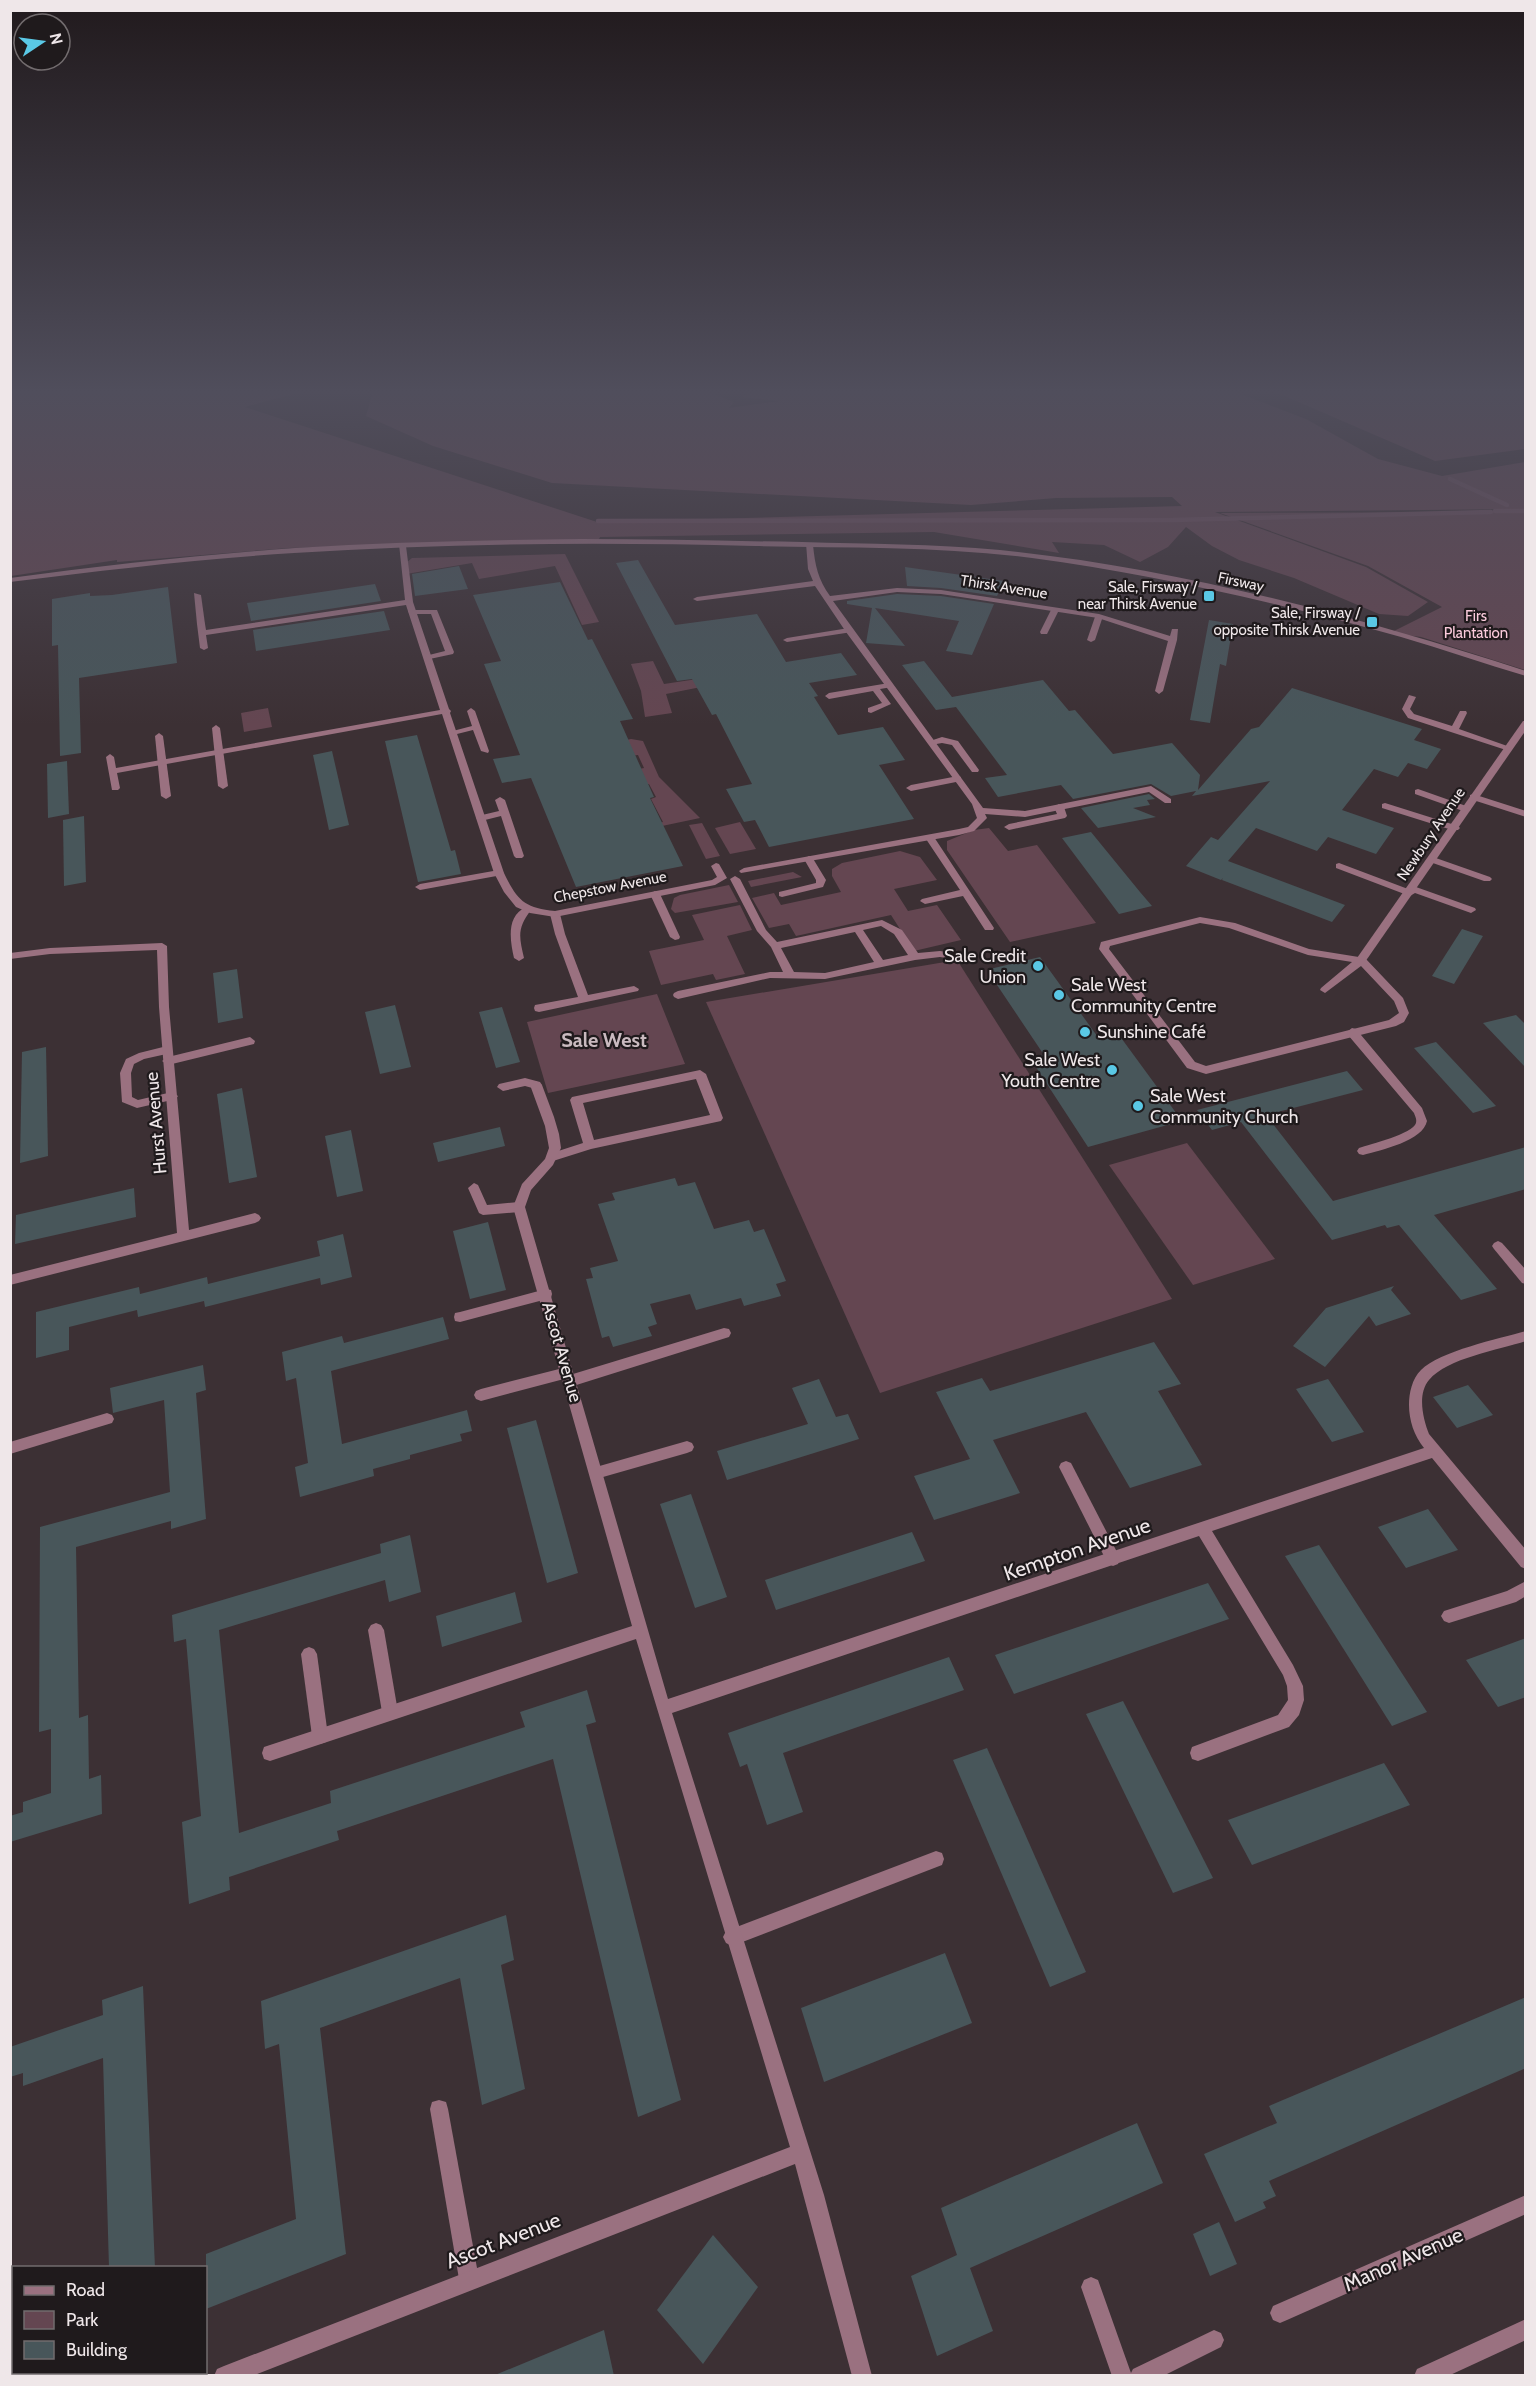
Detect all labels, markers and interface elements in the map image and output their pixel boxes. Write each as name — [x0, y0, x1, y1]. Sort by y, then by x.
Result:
north arrow — [12, 12, 72, 72]
text: N — [46, 31, 67, 46]
street label: Firsway — [1216, 568, 1266, 596]
street label: Thirsk Avenue — [959, 571, 1049, 603]
place label: Sale, Firsway / near Thirsk Avenue — [1078, 578, 1198, 613]
marker: Sale, Firsway / near Thirsk Avenue — [1202, 589, 1216, 603]
place label: Sale, Firsway / opposite Thirsk Avenue — [1214, 604, 1361, 639]
park label: Firs Plantation — [1444, 607, 1508, 642]
marker: Sale, Firsway / opposite Thirsk Avenue — [1365, 615, 1379, 629]
street label: Newbury Avenue — [1393, 784, 1469, 884]
street label: Chepstow Avenue — [552, 867, 668, 907]
place label: Sale Credit Union — [944, 945, 1026, 988]
marker: Sale Credit Union — [1031, 959, 1045, 973]
place label: Sale West Community Centre — [1071, 974, 1217, 1017]
marker: Sale West Community Centre — [1052, 988, 1066, 1002]
place label: Sunshine Café — [1097, 1021, 1206, 1043]
marker: Sunshine Café — [1078, 1025, 1092, 1039]
district label: Sale West — [561, 1028, 647, 1052]
place label: Sale West Youth Centre — [1000, 1049, 1100, 1092]
marker: Sale West Youth Centre — [1105, 1063, 1119, 1077]
street label: Hurst Avenue — [141, 1071, 171, 1175]
place label: Sale West Community Church — [1150, 1085, 1298, 1128]
marker: Sale West Community Church — [1131, 1099, 1145, 1113]
street label: Ascot Avenue — [537, 1299, 587, 1405]
street label: Kempton Avenue — [1000, 1512, 1154, 1586]
street label: Ascot Avenue — [442, 2207, 564, 2273]
street label: Manor Avenue — [1339, 2221, 1467, 2297]
legend — [12, 2266, 207, 2374]
text: Road — [66, 2279, 105, 2301]
text: Park — [66, 2309, 99, 2331]
text: Building — [66, 2339, 128, 2361]

